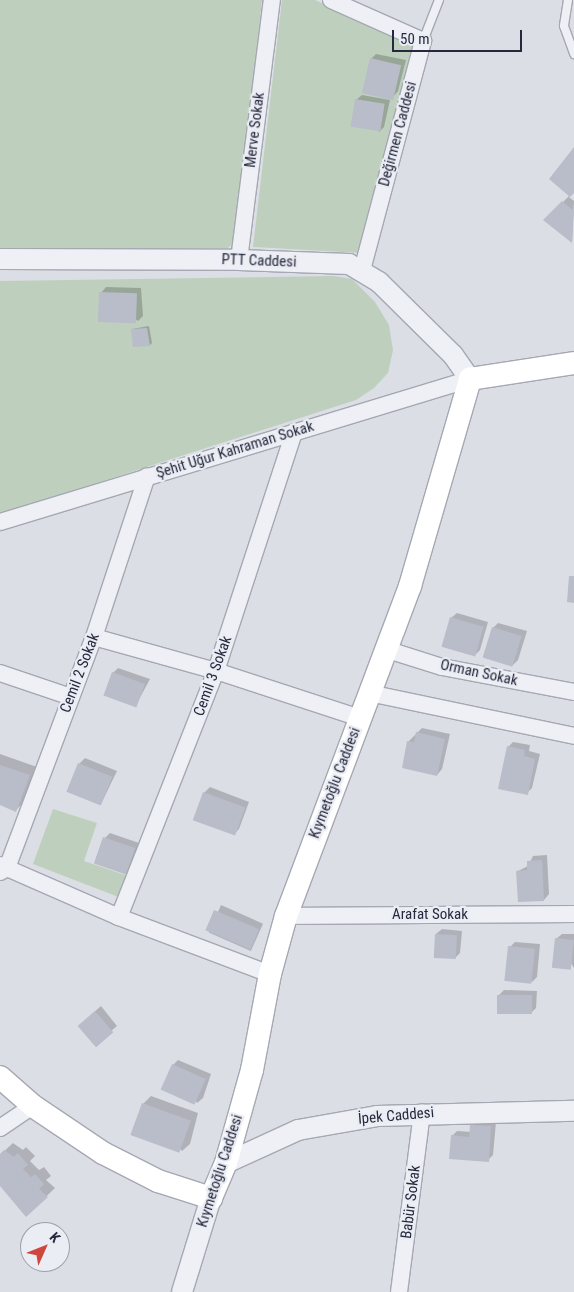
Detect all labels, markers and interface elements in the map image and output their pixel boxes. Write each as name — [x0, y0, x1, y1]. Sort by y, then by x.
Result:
scale bar — [394, 20, 524, 52]
text: 50 m — [400, 30, 430, 48]
street label: Değirmen Caddesi — [375, 80, 421, 188]
street label: Merve Sokak — [241, 91, 269, 169]
street label: PTT Caddesi — [221, 251, 297, 271]
street label: Şehit Uğur Kahraman Sokak — [154, 417, 316, 483]
street label: Cemil 2 Sokak — [57, 631, 103, 715]
street label: Cemil 3 Sokak — [190, 633, 236, 719]
street label: Orman Sokak — [439, 656, 519, 690]
street label: Kıymetoğlu Caddesi — [306, 725, 364, 841]
street label: Arafat Sokak — [392, 906, 468, 924]
street label: İpek Caddesi — [357, 1104, 435, 1128]
street label: Kıymetoğlu Caddesi — [193, 1112, 247, 1230]
street label: Babür Sokak — [398, 1164, 424, 1240]
north arrow — [20, 1222, 70, 1272]
text: K — [47, 1229, 64, 1246]

